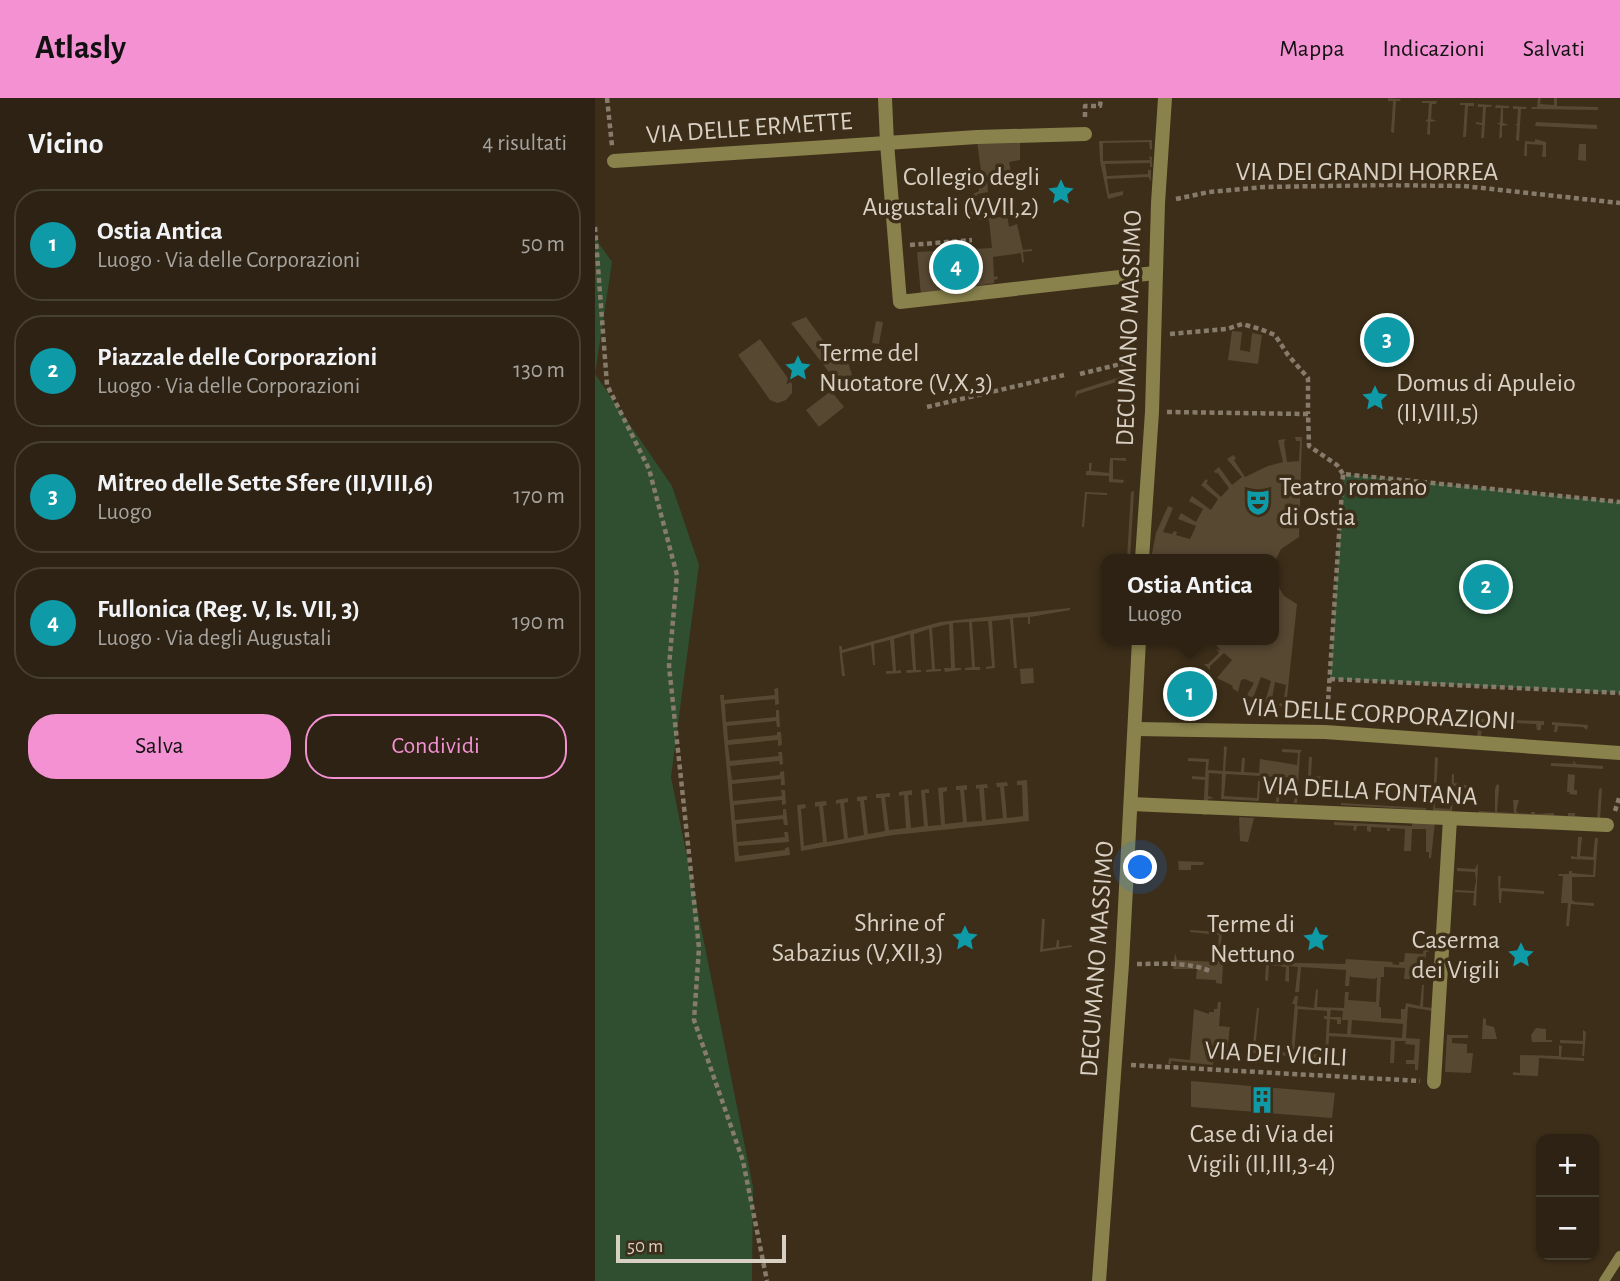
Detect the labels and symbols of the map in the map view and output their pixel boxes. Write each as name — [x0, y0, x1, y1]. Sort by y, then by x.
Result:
street label: VIA DELLE ERMETTE — [645, 108, 853, 148]
street label: VIA DEI GRANDI HORREA — [1236, 159, 1498, 185]
place label: Collegio degli Augustali (V,VII,2) — [862, 164, 1040, 220]
place icon: Collegio degli Augustali (V,VII,2) — [1046, 177, 1076, 207]
street label: DECUMANO MASSIMO — [1112, 209, 1146, 447]
pin: 4 — [933, 241, 979, 293]
pin: 3 — [1364, 314, 1410, 366]
place label: Terme del Nuotatore (V,X,3) — [819, 340, 994, 396]
place icon: Terme del Nuotatore (V,X,3) — [783, 353, 813, 383]
place label: Domus di Apuleio (II,VIII,5) — [1396, 370, 1576, 426]
place icon: Domus di Apuleio (II,VIII,5) — [1360, 383, 1390, 413]
place label: Teatro romano di Ostia — [1279, 474, 1427, 530]
theatre icon: Teatro romano di Ostia — [1243, 487, 1273, 517]
pin: 2 — [1463, 561, 1509, 613]
pin: 1 — [1167, 668, 1213, 720]
street label: VIA DELLE CORPORAZIONI — [1241, 694, 1517, 734]
street label: VIA DELLA FONTANA — [1262, 772, 1478, 810]
street label: DECUMANO MASSIMO — [1076, 840, 1118, 1078]
your location — [1123, 850, 1157, 884]
place label: Shrine of Sabazius (V,XII,3) — [772, 910, 946, 966]
place label: Terme di Nettuno — [1207, 911, 1295, 967]
place icon: Shrine of Sabazius (V,XII,3) — [950, 923, 980, 953]
place icon: Terme di Nettuno — [1301, 924, 1331, 954]
place label: Caserma dei Vigili — [1411, 927, 1500, 983]
place icon: Caserma dei Vigili — [1506, 940, 1536, 970]
street label: VIA DEI VIGILI — [1204, 1037, 1348, 1071]
building icon: Case di Via dei Vigili (II,III,3-4) — [1247, 1085, 1277, 1115]
place label: Case di Via dei Vigili (II,III,3-4) — [1188, 1121, 1336, 1177]
scale bar — [616, 1232, 786, 1264]

